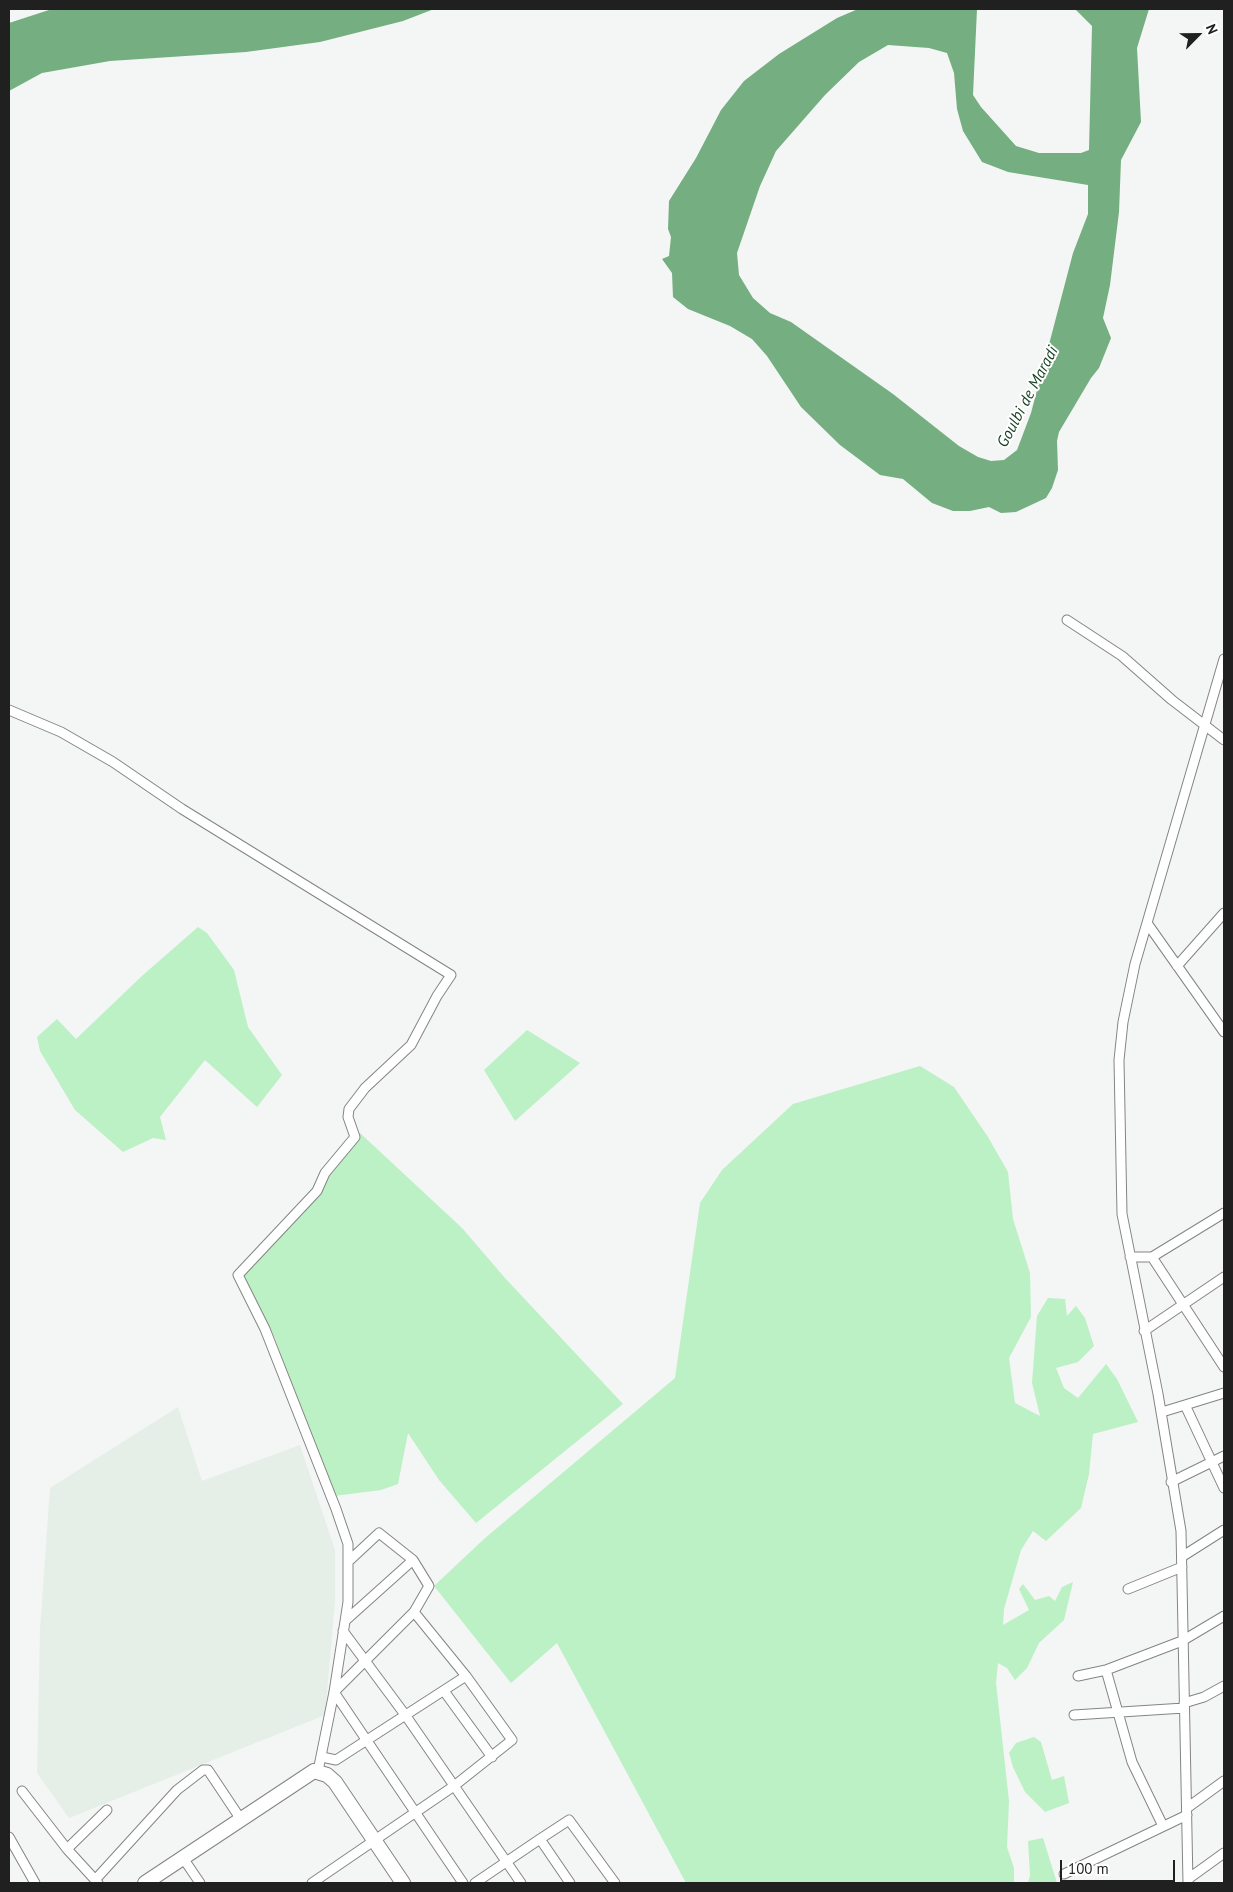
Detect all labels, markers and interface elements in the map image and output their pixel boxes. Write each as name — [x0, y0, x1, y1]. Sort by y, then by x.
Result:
north arrow — [1173, 10, 1223, 60]
text: N — [1202, 21, 1222, 37]
water label: Goulbi de Maradi — [993, 343, 1063, 451]
scale bar — [1063, 1850, 1178, 1882]
text: 100 m — [1068, 1859, 1109, 1878]

